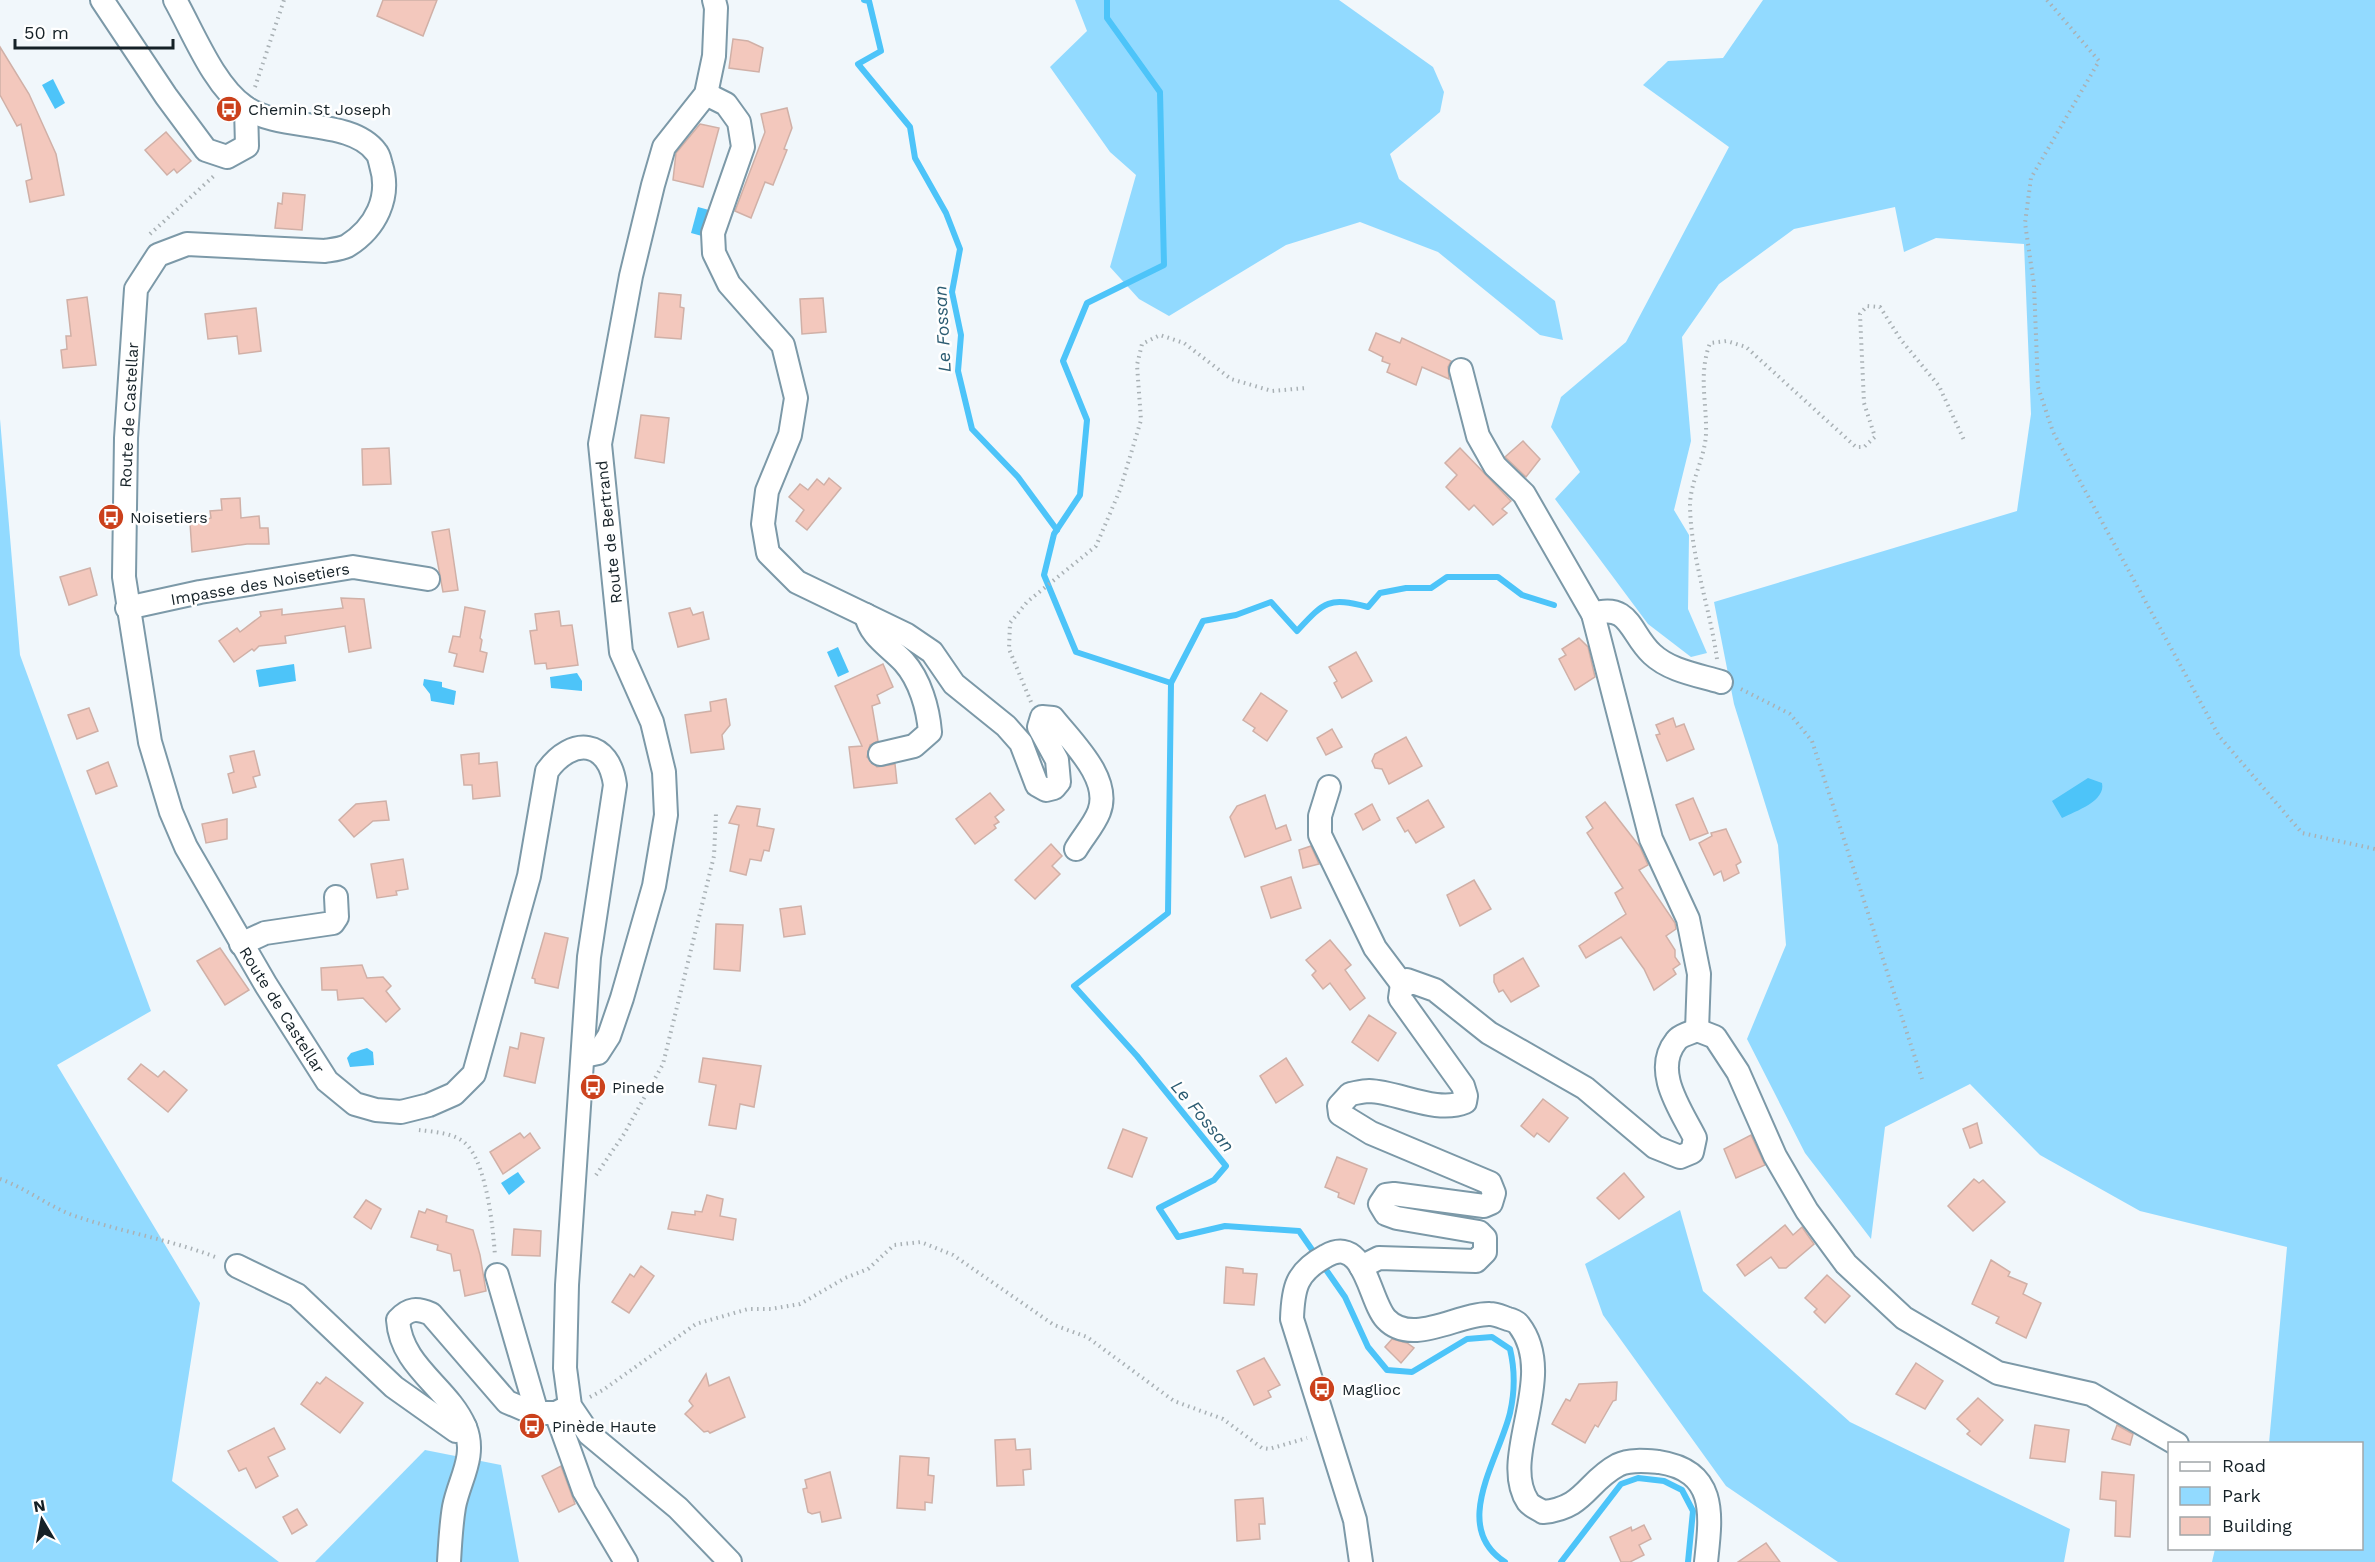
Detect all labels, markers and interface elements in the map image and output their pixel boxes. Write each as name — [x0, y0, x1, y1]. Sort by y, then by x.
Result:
scale bar — [15, 12, 172, 50]
text: 50 m — [24, 22, 69, 43]
bus stop icon: Chemin St Joseph — [214, 94, 244, 124]
place label: Chemin St Joseph — [248, 100, 391, 119]
water label: Le Fossan — [929, 285, 955, 373]
street label: Route de Castellar — [116, 341, 142, 488]
street label: Route de Bertrand — [592, 460, 626, 604]
bus stop icon: Noisetiers — [96, 502, 126, 532]
place label: Noisetiers — [130, 508, 208, 527]
street label: Impasse des Noisetiers — [169, 559, 351, 609]
street label: Route de Castellar — [235, 943, 329, 1077]
bus stop icon: Pinede — [578, 1072, 608, 1102]
water label: Le Fossan — [1167, 1076, 1239, 1156]
place label: Pinede — [612, 1078, 664, 1097]
bus stop icon: Maglioc — [1307, 1374, 1337, 1404]
place label: Maglioc — [1342, 1380, 1401, 1399]
bus stop icon: Pinède Haute — [517, 1411, 547, 1441]
place label: Pinède Haute — [552, 1417, 656, 1436]
legend — [2168, 1442, 2363, 1550]
text: Road — [2222, 1455, 2266, 1476]
text: Park — [2222, 1485, 2261, 1506]
north arrow — [12, 1490, 72, 1550]
text: N — [32, 1495, 47, 1516]
text: Building — [2222, 1515, 2292, 1536]

